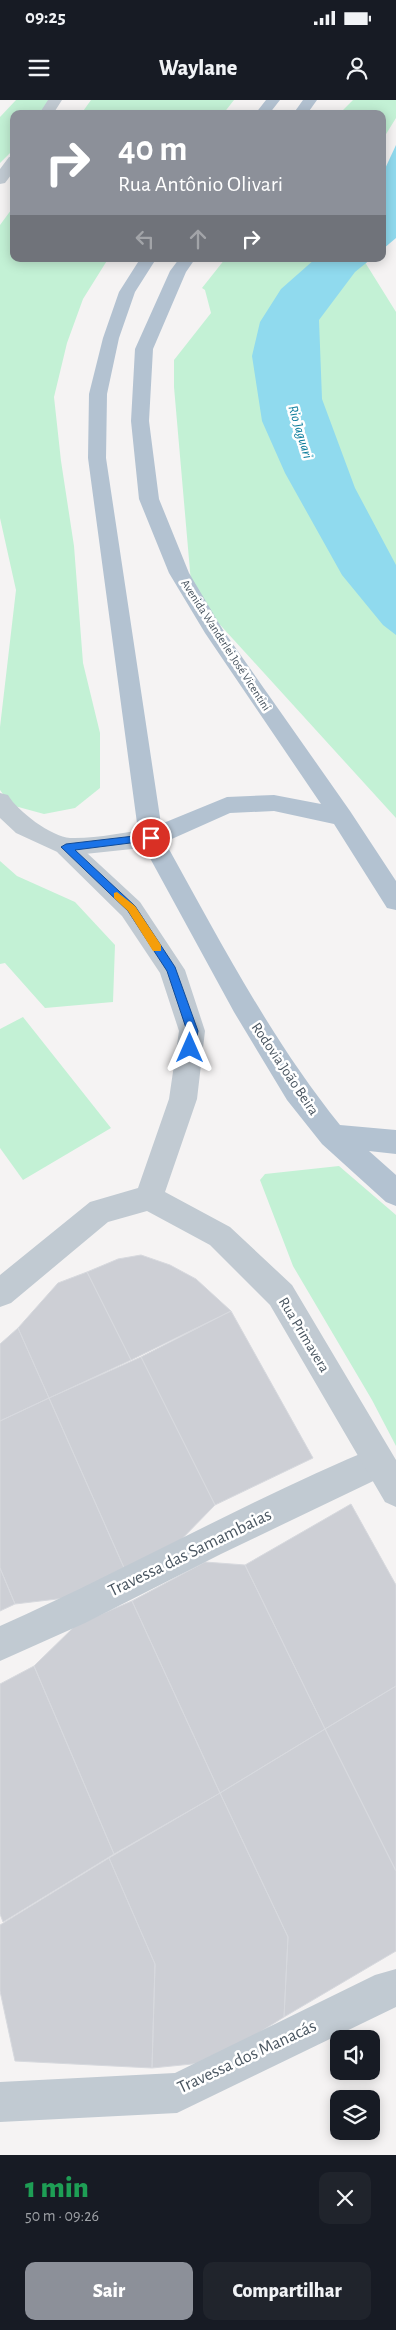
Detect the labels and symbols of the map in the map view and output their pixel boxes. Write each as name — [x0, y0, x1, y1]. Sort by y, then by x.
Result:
water label: Rio Jaguari — [285, 404, 315, 460]
street label: Avenida Wanderlei José Vicentini — [179, 577, 273, 713]
pin — [130, 817, 172, 859]
street label: Rodovia João Beira — [249, 1020, 321, 1118]
position arrow — [163, 1021, 215, 1073]
street label: Rua Primavera — [276, 1295, 332, 1375]
street label: Travessa das Samambaias — [106, 1506, 274, 1600]
street label: Travessa dos Manacás — [175, 2017, 319, 2097]

